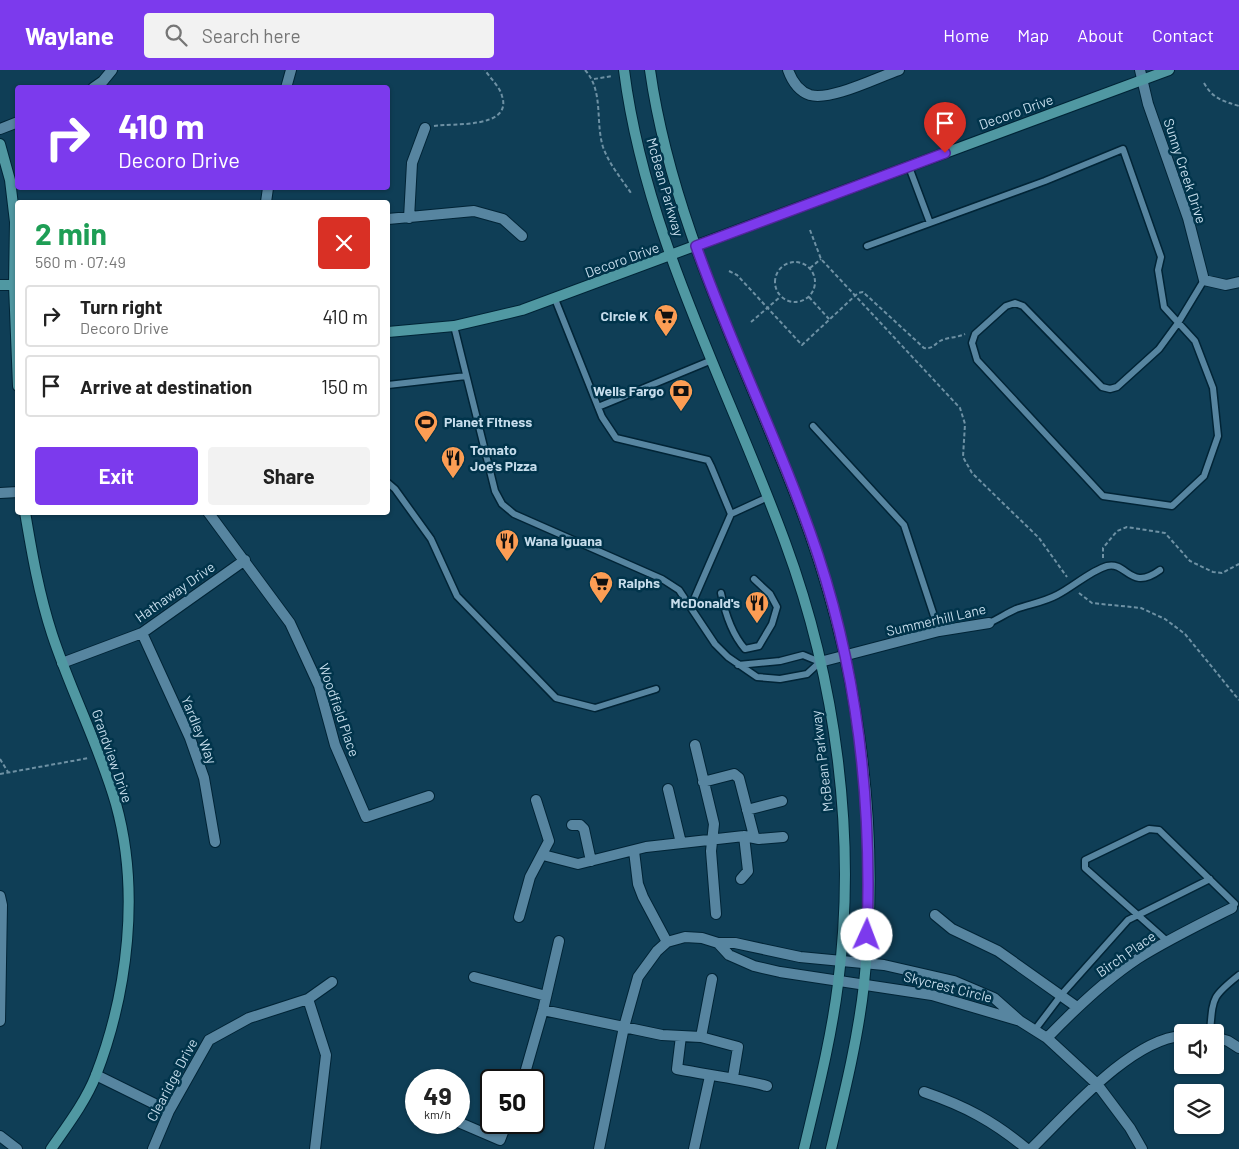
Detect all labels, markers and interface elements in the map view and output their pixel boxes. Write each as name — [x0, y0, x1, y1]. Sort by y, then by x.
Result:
search box — [144, 13, 494, 58]
text: Waylane — [25, 21, 114, 50]
icon: search — [162, 21, 190, 49]
text: Search here — [202, 24, 301, 47]
text: Home — [943, 24, 989, 46]
text: Map — [1017, 24, 1049, 46]
text: About — [1077, 24, 1124, 46]
text: Contact — [1152, 24, 1214, 46]
street label: Decoro Drive — [976, 90, 1055, 133]
pin — [924, 102, 966, 153]
text: 410 m — [118, 104, 204, 146]
icon: right — [35, 105, 100, 170]
icon: arrive — [931, 109, 959, 137]
street label: Sunny Creek Drive — [1160, 116, 1210, 225]
street label: McBean Parkway — [643, 136, 688, 239]
text: Decoro Drive — [118, 146, 240, 172]
text: 2 min — [35, 215, 107, 251]
button: close — [318, 217, 370, 269]
street label: Decoro Drive — [582, 238, 661, 281]
text: 560 m · 07:49 — [35, 252, 126, 271]
text: Turn right — [80, 295, 162, 318]
icon: right — [37, 302, 65, 330]
supermarket icon: Circle K — [653, 303, 679, 337]
text: 410 m — [322, 305, 368, 328]
place label: Circle K — [601, 307, 648, 324]
text: Decoro Drive — [80, 318, 169, 337]
icon: arrive — [37, 372, 65, 400]
text: Arrive at destination — [80, 375, 252, 398]
text: 150 m — [321, 375, 368, 398]
bank icon: Wells Fargo — [668, 378, 694, 412]
place label: Wells Fargo — [593, 382, 664, 399]
sports icon: Planet Fitness — [413, 409, 439, 443]
place label: Planet Fitness — [444, 413, 532, 430]
place label: Tomato Joe's Pizza — [470, 441, 537, 474]
restaurant icon: Tomato Joe's Pizza — [440, 445, 466, 479]
button: Exit — [35, 447, 198, 505]
button: Share — [208, 447, 370, 505]
restaurant icon: Wana Iguana — [494, 528, 520, 562]
place label: Wana Iguana — [524, 532, 602, 549]
street label: Hathaway Drive — [132, 558, 218, 625]
supermarket icon: Ralphs — [588, 570, 614, 604]
place label: Ralphs — [618, 574, 660, 591]
restaurant icon: McDonald's — [744, 590, 770, 624]
place label: McDonald's — [671, 594, 740, 611]
street label: Summerhill Lane — [884, 600, 987, 639]
street label: Woodfield Place — [316, 661, 363, 759]
street label: Yardley Way — [178, 693, 221, 767]
street label: Grandview Drive — [89, 707, 136, 805]
street label: McBean Parkway — [807, 709, 836, 813]
position arrow — [840, 908, 892, 960]
street label: Birch Place — [1093, 927, 1159, 980]
street label: Skycrest Circle — [902, 967, 994, 1006]
map controls — [1174, 1024, 1224, 1134]
button: sound — [1174, 1024, 1224, 1074]
street label: Clearidge Drive — [143, 1035, 201, 1124]
speed limit sign: 50 — [480, 1069, 545, 1134]
text: 49 — [423, 1080, 452, 1110]
button: layers — [1174, 1084, 1224, 1134]
text: km/h — [424, 1107, 451, 1121]

